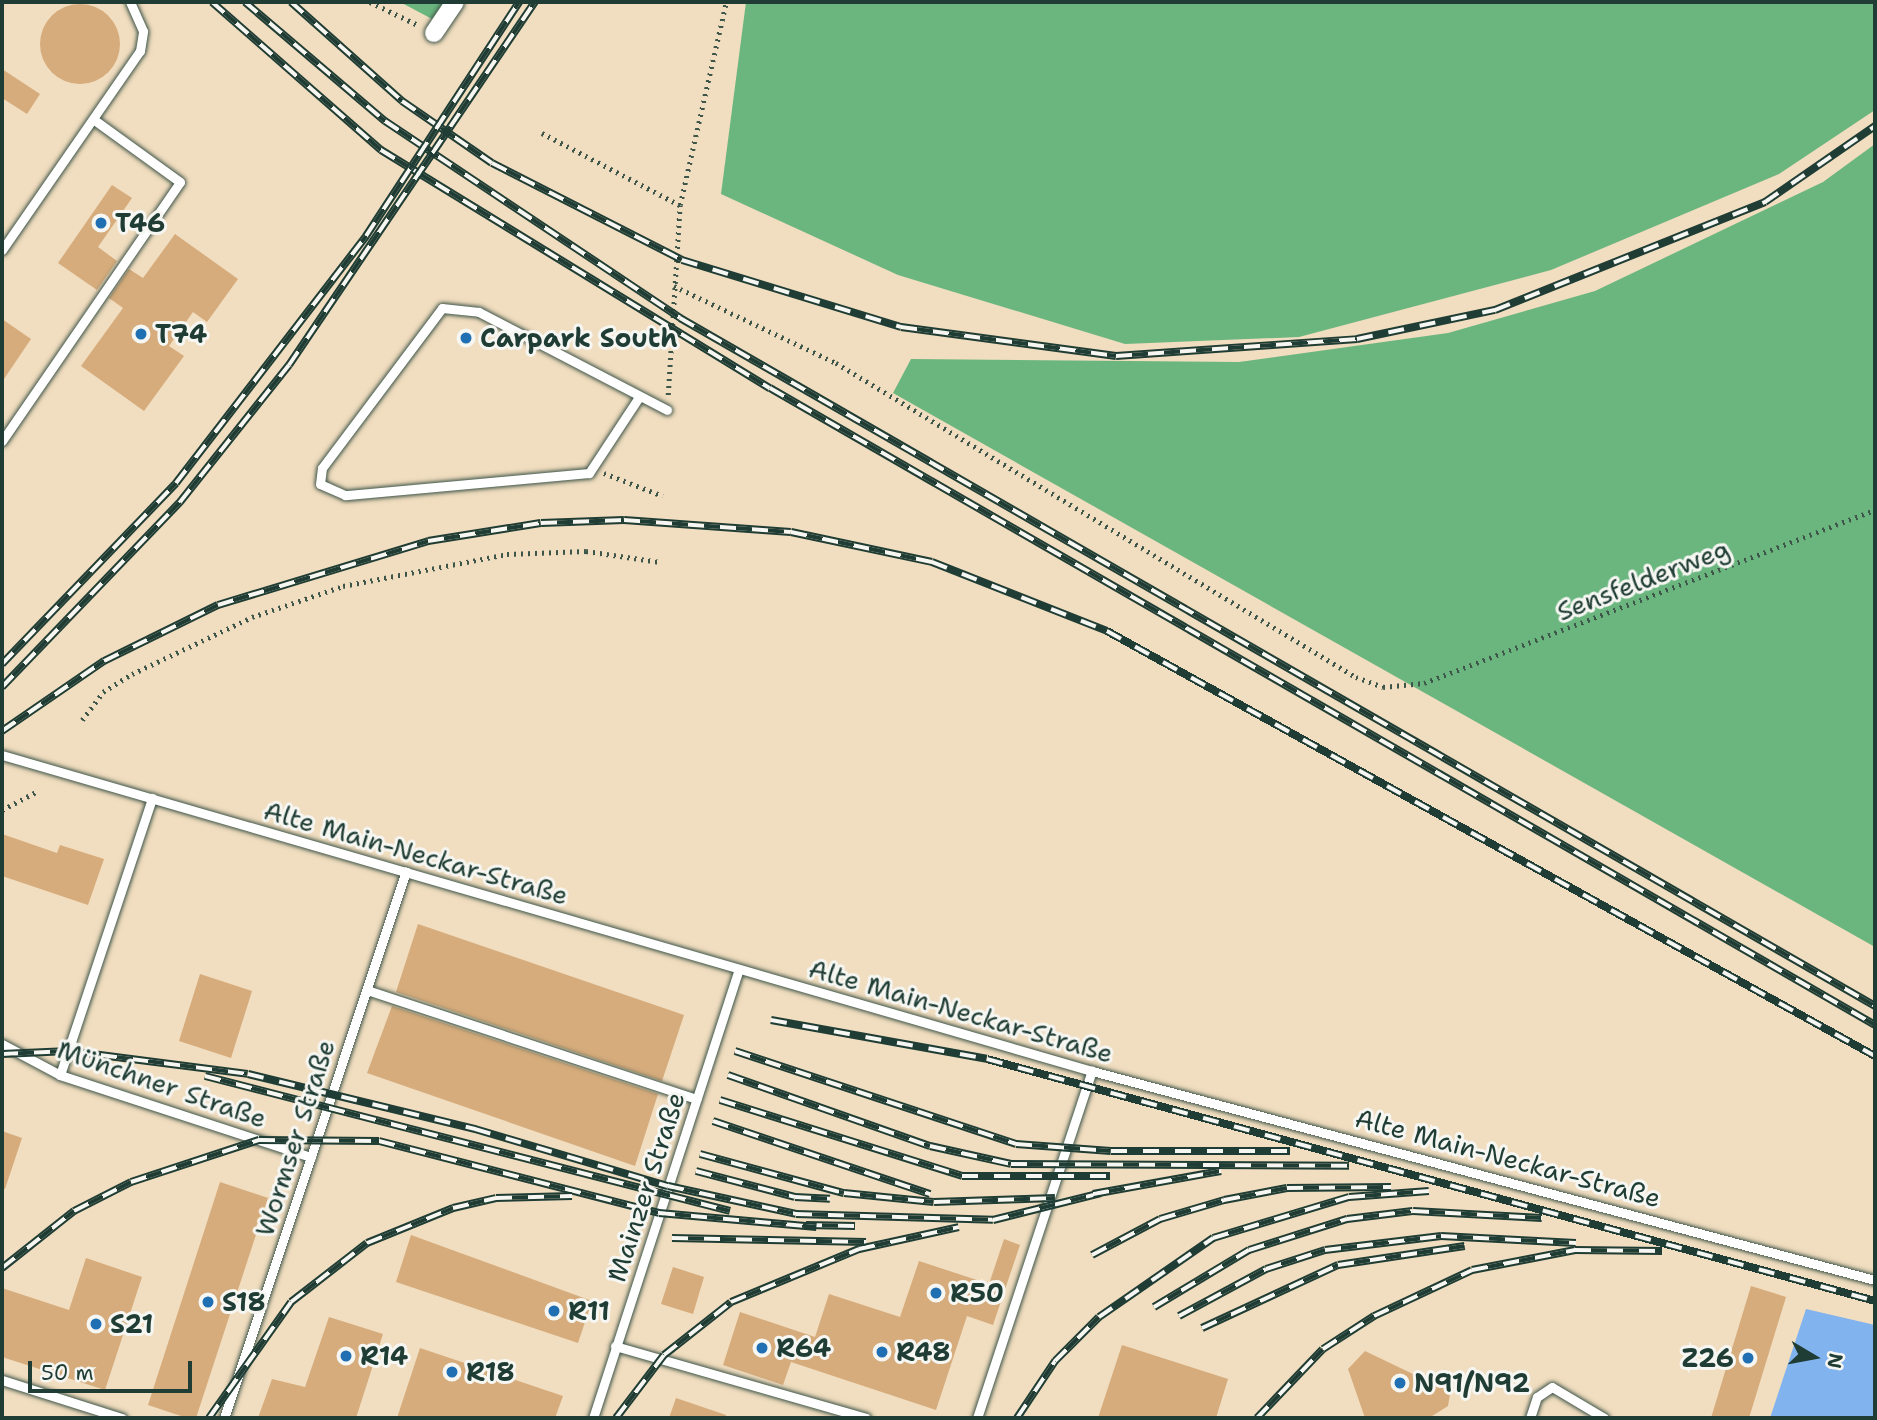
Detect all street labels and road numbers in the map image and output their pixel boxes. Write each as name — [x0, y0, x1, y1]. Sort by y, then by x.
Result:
street label: Sensfelderweg — [1552, 533, 1734, 627]
street label: Alte Main-Neckar-Straße — [260, 795, 572, 911]
street label: Alte Main-Neckar-Straße — [805, 953, 1117, 1069]
street label: Münchner Straße — [53, 1034, 271, 1134]
street label: Wormser Straße — [249, 1036, 341, 1240]
street label: Mainzer Straße — [601, 1088, 691, 1286]
street label: Alte Main-Neckar-Straße — [1352, 1102, 1664, 1214]

